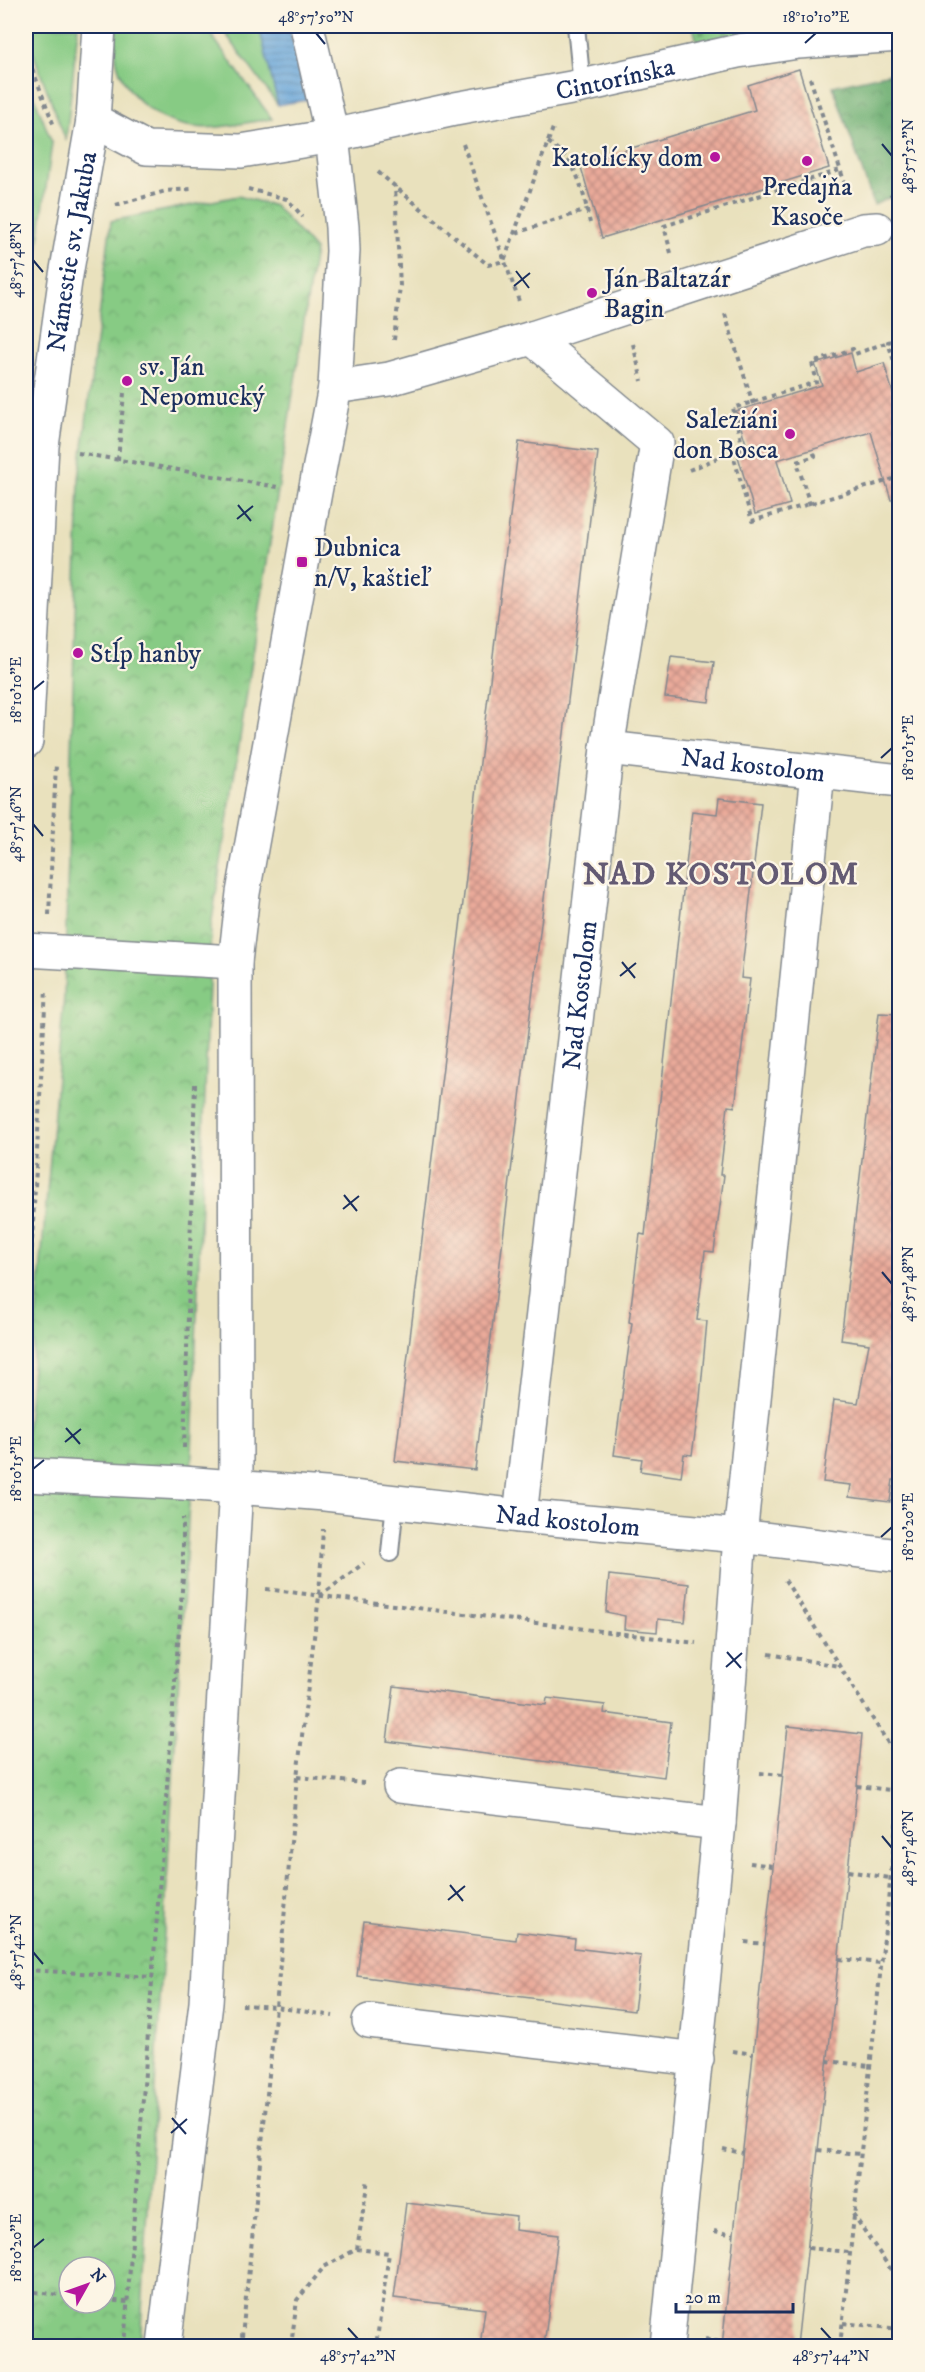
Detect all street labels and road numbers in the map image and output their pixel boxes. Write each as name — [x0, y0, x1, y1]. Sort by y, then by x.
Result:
street label: Cintorínska — [553, 51, 678, 108]
street label: Námestie sv. Jakuba — [40, 149, 105, 354]
street label: Nad kostolom — [679, 741, 827, 790]
street label: Nad Kostolom — [556, 919, 605, 1072]
street label: Nad kostolom — [494, 1498, 642, 1545]

